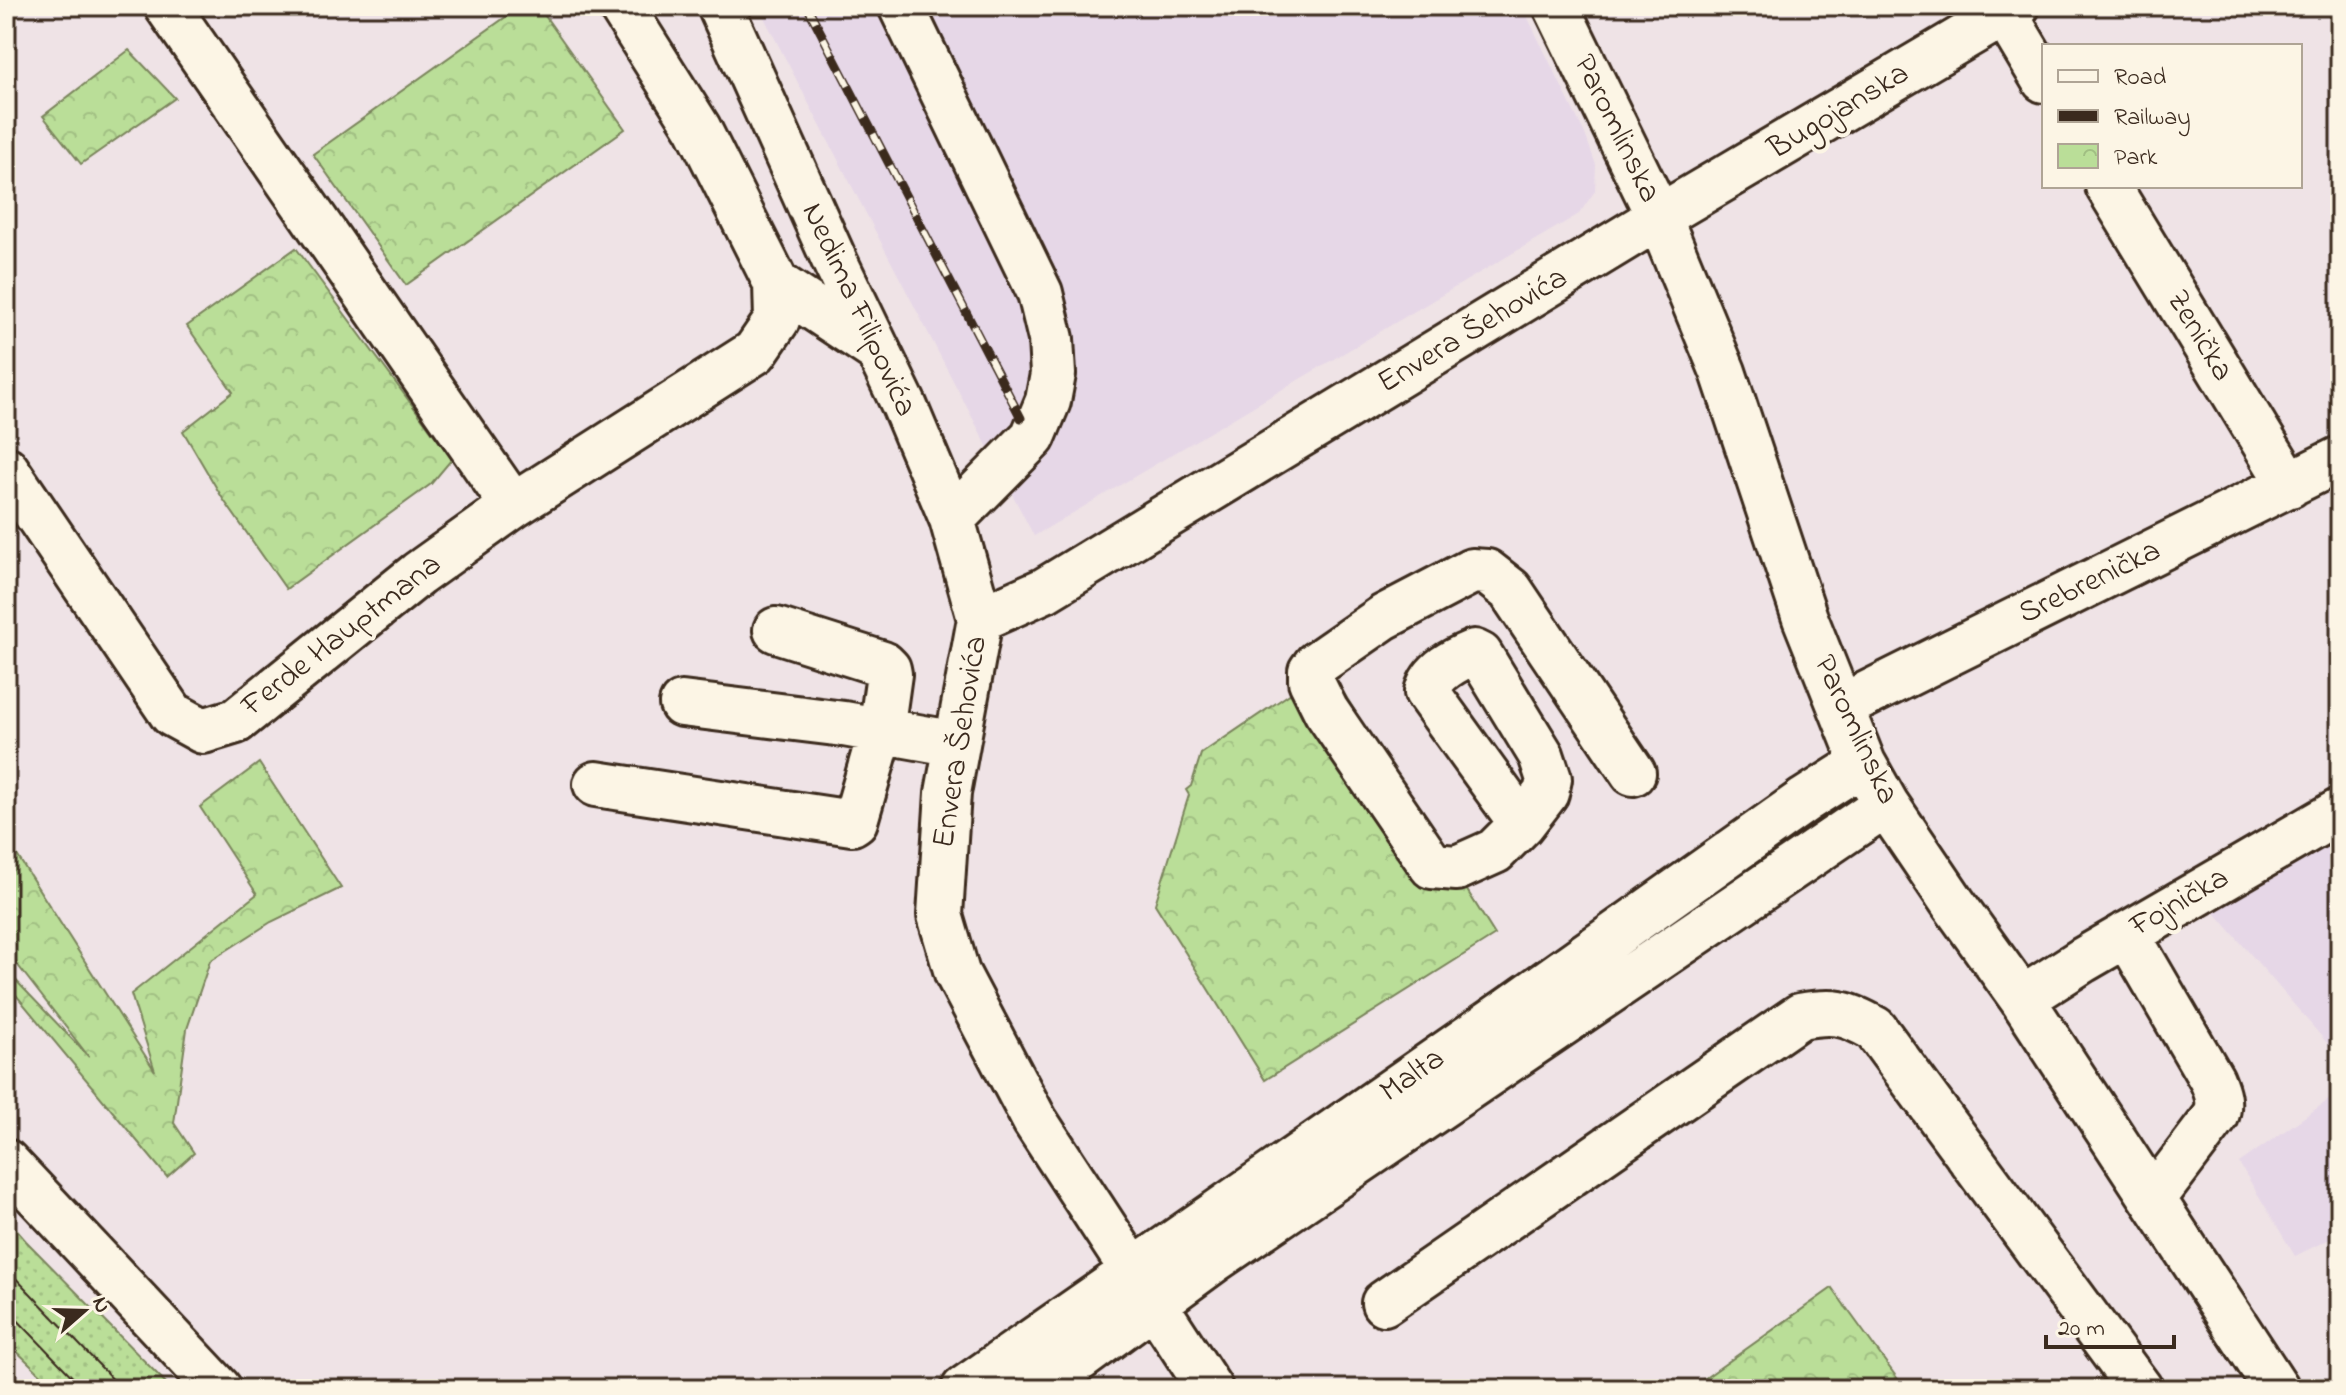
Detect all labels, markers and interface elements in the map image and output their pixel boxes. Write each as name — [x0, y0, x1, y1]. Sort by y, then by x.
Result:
legend — [2042, 44, 2302, 188]
street label: Paromlinska — [1560, 47, 1672, 211]
street label: Bugojanska — [1759, 51, 1918, 173]
text: Road — [2114, 61, 2167, 96]
text: Railway — [2114, 101, 2191, 137]
text: Park — [2114, 141, 2158, 176]
street label: Nedima Filipovića — [788, 195, 928, 425]
street label: Envera Šehovića — [1369, 256, 1577, 406]
street label: Zenička — [2153, 281, 2245, 391]
street label: Srebrenička — [2011, 528, 2169, 638]
street label: Ferde Hauptmana — [231, 543, 452, 730]
street label: Envera Šehovića — [921, 632, 1001, 852]
street label: Paromlinska — [1800, 648, 1910, 812]
street label: Fojnička — [2121, 856, 2238, 951]
street label: Malta — [1371, 1037, 1455, 1115]
north arrow — [44, 1271, 124, 1351]
text: N — [82, 1293, 118, 1318]
scale bar — [2046, 1299, 2174, 1349]
text: 20 m — [2058, 1312, 2105, 1347]

